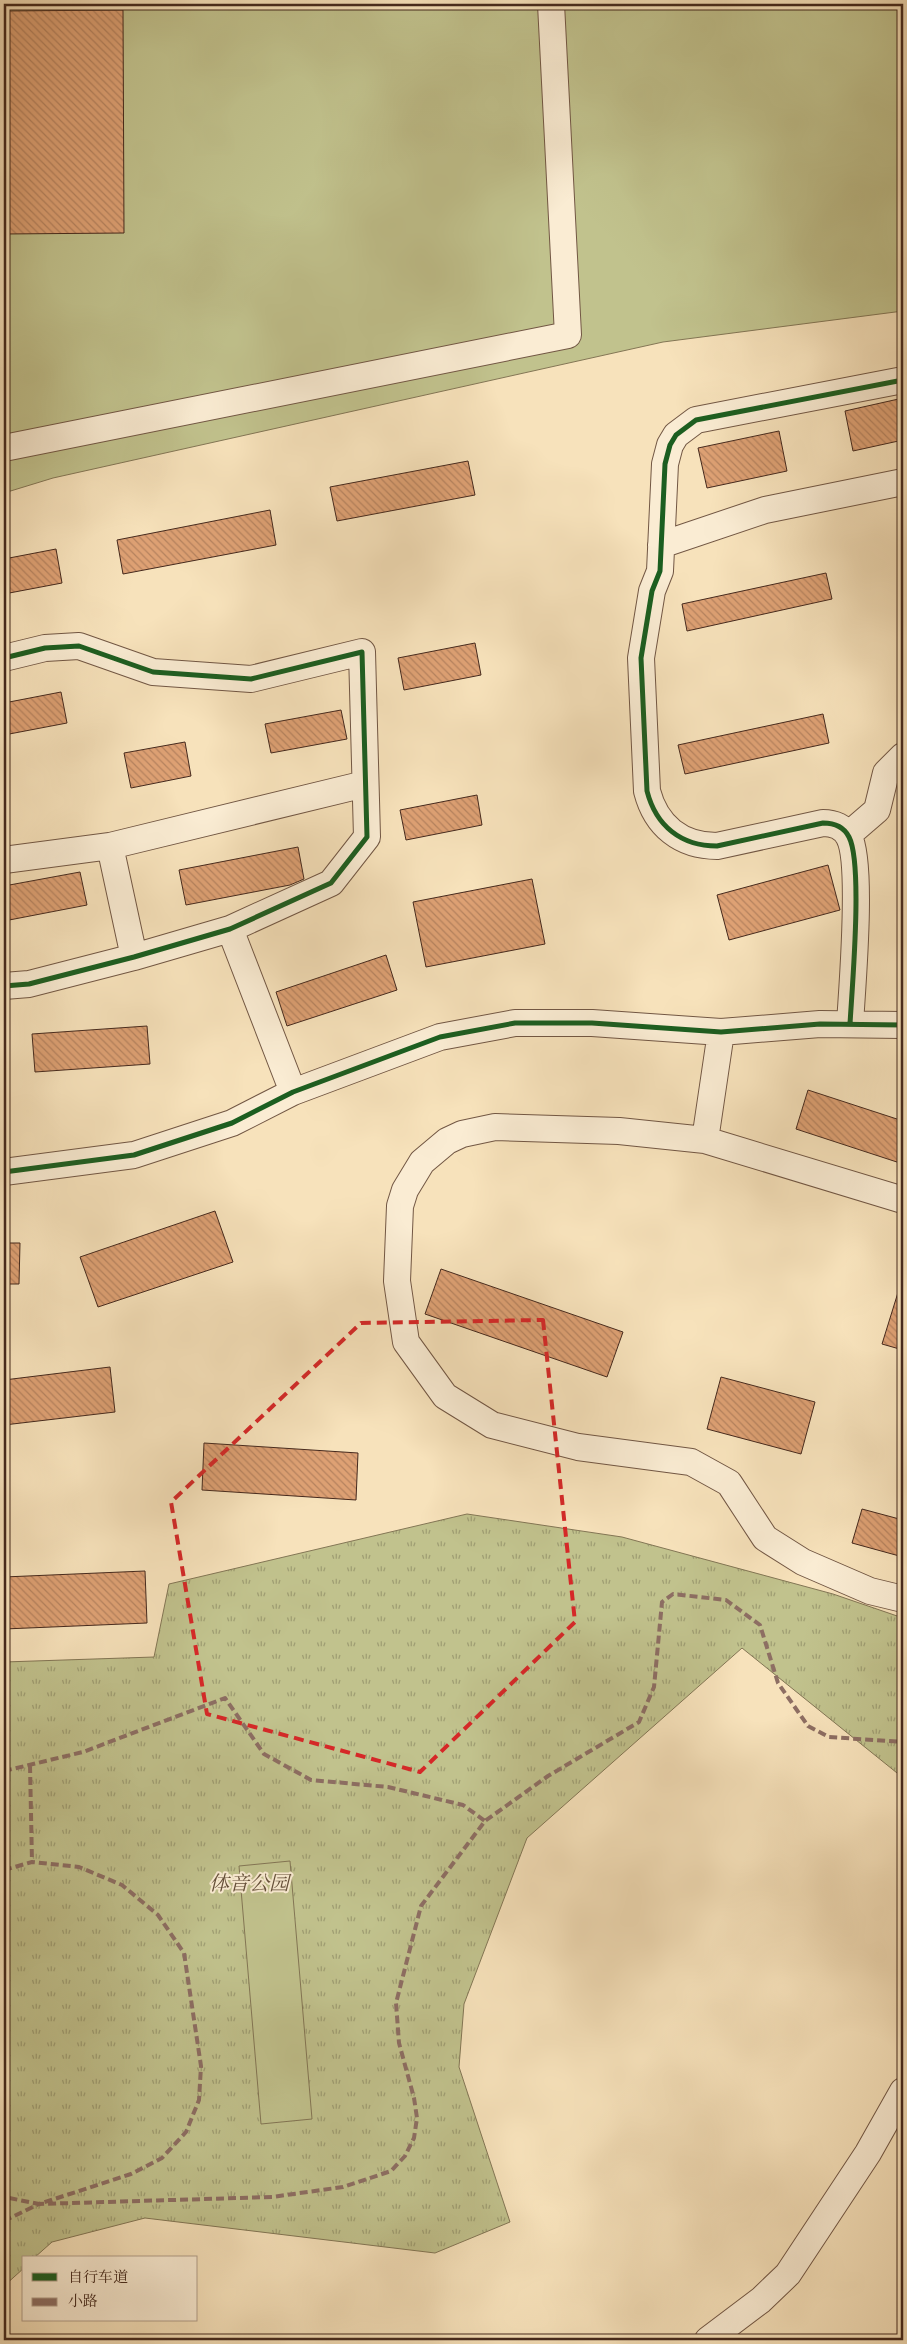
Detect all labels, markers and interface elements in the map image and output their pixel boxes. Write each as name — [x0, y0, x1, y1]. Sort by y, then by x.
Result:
park label: 体音公园 — [209, 1871, 292, 1899]
legend — [22, 2256, 198, 2322]
text: 自行车道 — [68, 2268, 128, 2289]
text: 小路 — [68, 2292, 98, 2313]

